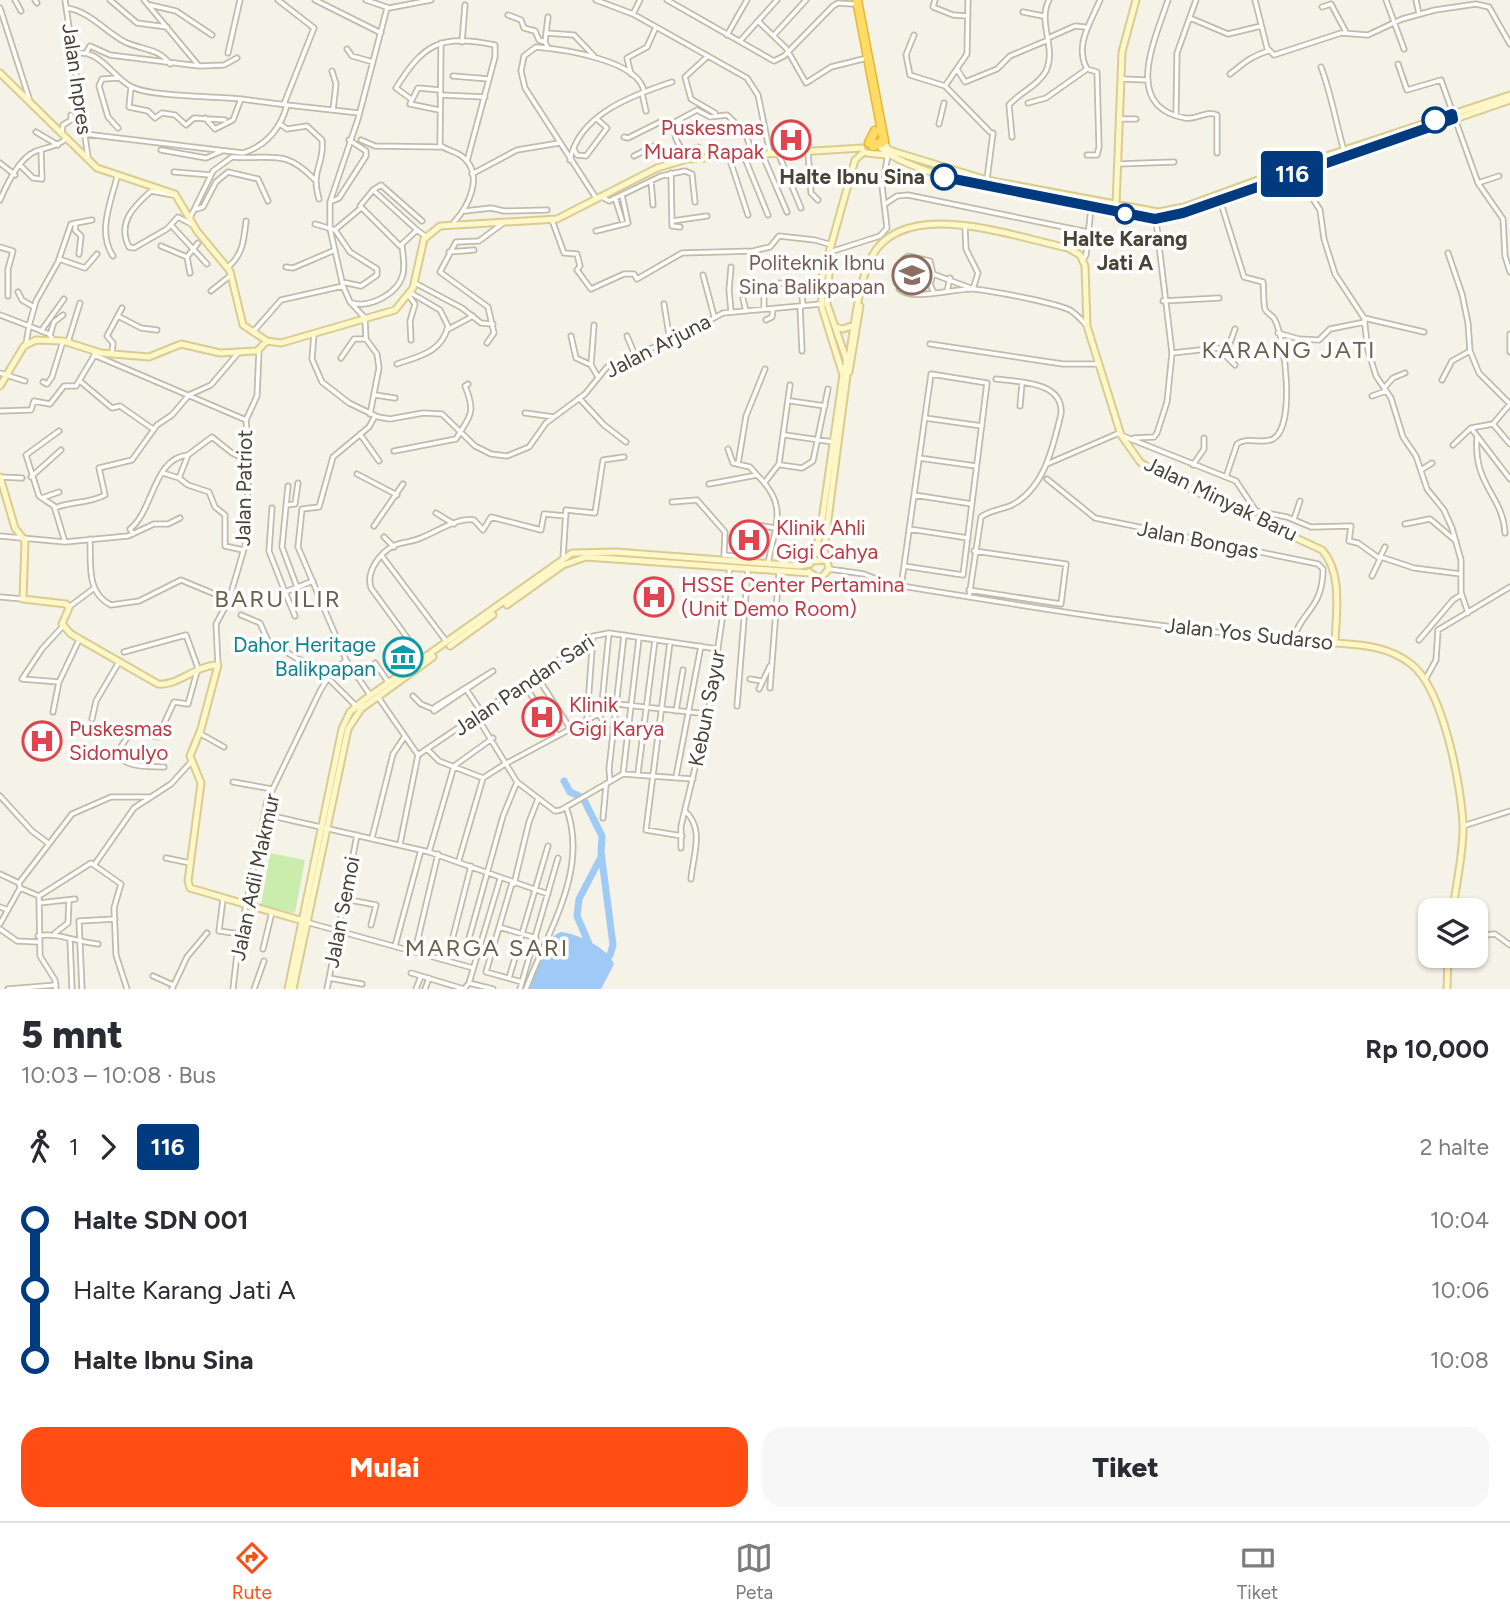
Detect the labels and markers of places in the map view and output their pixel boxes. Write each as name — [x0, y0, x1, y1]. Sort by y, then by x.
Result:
unlabelled marker — [1422, 107, 1448, 133]
place label: Puskesmas Muara Rapak — [644, 115, 765, 164]
hospital icon: Puskesmas Muara Rapak — [770, 119, 812, 161]
place label: Halte Ibnu Sina — [779, 164, 925, 189]
marker: Halte Ibnu Sina — [931, 164, 957, 190]
marker: Halte Karang Jati A — [1115, 204, 1135, 224]
place label: Halte Karang Jati A — [1062, 226, 1188, 275]
place label: Politeknik Ibnu Sina Balikpapan — [738, 250, 885, 299]
school or university icon: Politeknik Ibnu Sina Balikpapan — [891, 254, 933, 296]
place label: Klinik Ahli Gigi Cahya — [776, 515, 878, 564]
hospital icon: Klinik Ahli Gigi Cahya — [728, 519, 770, 561]
place label: HSSE Center Pertamina (Unit Demo Room) — [681, 572, 904, 621]
hospital icon: HSSE Center Pertamina (Unit Demo Room) — [633, 576, 675, 618]
place label: Dahor Heritage Balikpapan — [233, 632, 376, 681]
museum icon: Dahor Heritage Balikpapan — [382, 636, 424, 678]
place label: Klinik Gigi Karya — [569, 692, 664, 741]
hospital icon: Klinik Gigi Karya — [521, 696, 563, 738]
place label: Puskesmas Sidomulyo — [69, 716, 172, 765]
hospital icon: Puskesmas Sidomulyo — [21, 720, 63, 762]

